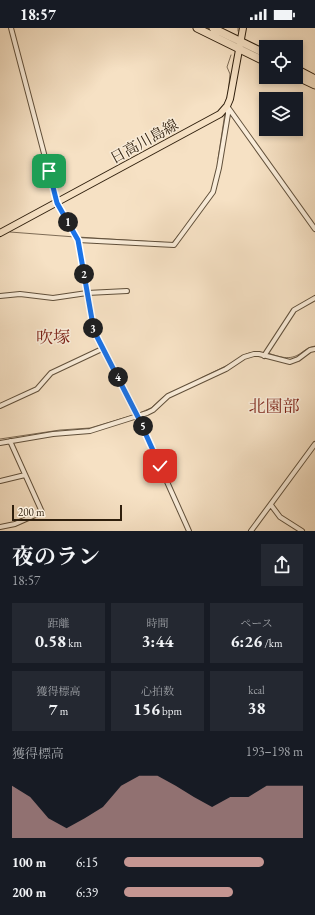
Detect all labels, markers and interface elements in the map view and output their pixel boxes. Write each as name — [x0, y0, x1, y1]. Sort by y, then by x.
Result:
text: 18:57 — [20, 5, 56, 24]
map controls — [259, 40, 303, 136]
button: locate — [259, 40, 303, 84]
button: layers — [259, 92, 303, 136]
street label: 日高川島線 — [107, 115, 181, 167]
pin — [32, 154, 66, 188]
icon: arrive — [38, 160, 60, 182]
pin: 1 — [58, 212, 78, 232]
text: 1 — [65, 215, 71, 229]
pin: 2 — [74, 264, 94, 284]
text: 2 — [81, 267, 87, 281]
pin: 3 — [83, 318, 103, 338]
text: 3 — [90, 321, 96, 335]
district label: 吹塚 — [36, 326, 70, 348]
pin: 4 — [108, 367, 128, 387]
text: 4 — [115, 370, 121, 384]
district label: 北園部 — [249, 395, 300, 417]
pin: 5 — [133, 416, 153, 436]
text: 5 — [140, 419, 146, 433]
pin — [143, 449, 177, 483]
icon: check — [149, 455, 171, 477]
scale bar — [12, 503, 122, 522]
text: 200 m — [18, 505, 45, 519]
text: 夜のラン — [12, 542, 100, 571]
button: share — [261, 544, 303, 586]
text: 18:57 — [12, 572, 40, 589]
text: 距離 — [48, 616, 70, 630]
text: 時間 — [147, 616, 169, 630]
text: ペース — [240, 616, 273, 630]
text: 0.58 — [35, 630, 66, 652]
text: 3:44 — [142, 630, 173, 652]
text: 6:26 — [230, 630, 262, 652]
text: km — [66, 636, 82, 650]
text: /km — [262, 636, 283, 650]
text: kcal — [248, 683, 265, 697]
text: 獲得標高 — [37, 684, 81, 698]
text: 心拍数 — [141, 684, 174, 698]
text: 38 — [248, 697, 266, 719]
text: 7 — [49, 698, 58, 720]
text: 156 — [133, 698, 160, 720]
text: m — [58, 704, 68, 718]
text: bpm — [160, 704, 182, 718]
text: 193–198 m — [246, 743, 303, 760]
text: 獲得標高 — [12, 745, 64, 762]
text: 100 m — [12, 854, 46, 871]
text: 6:15 — [76, 854, 98, 871]
text: 200 m — [12, 884, 46, 901]
text: 6:39 — [76, 884, 98, 901]

